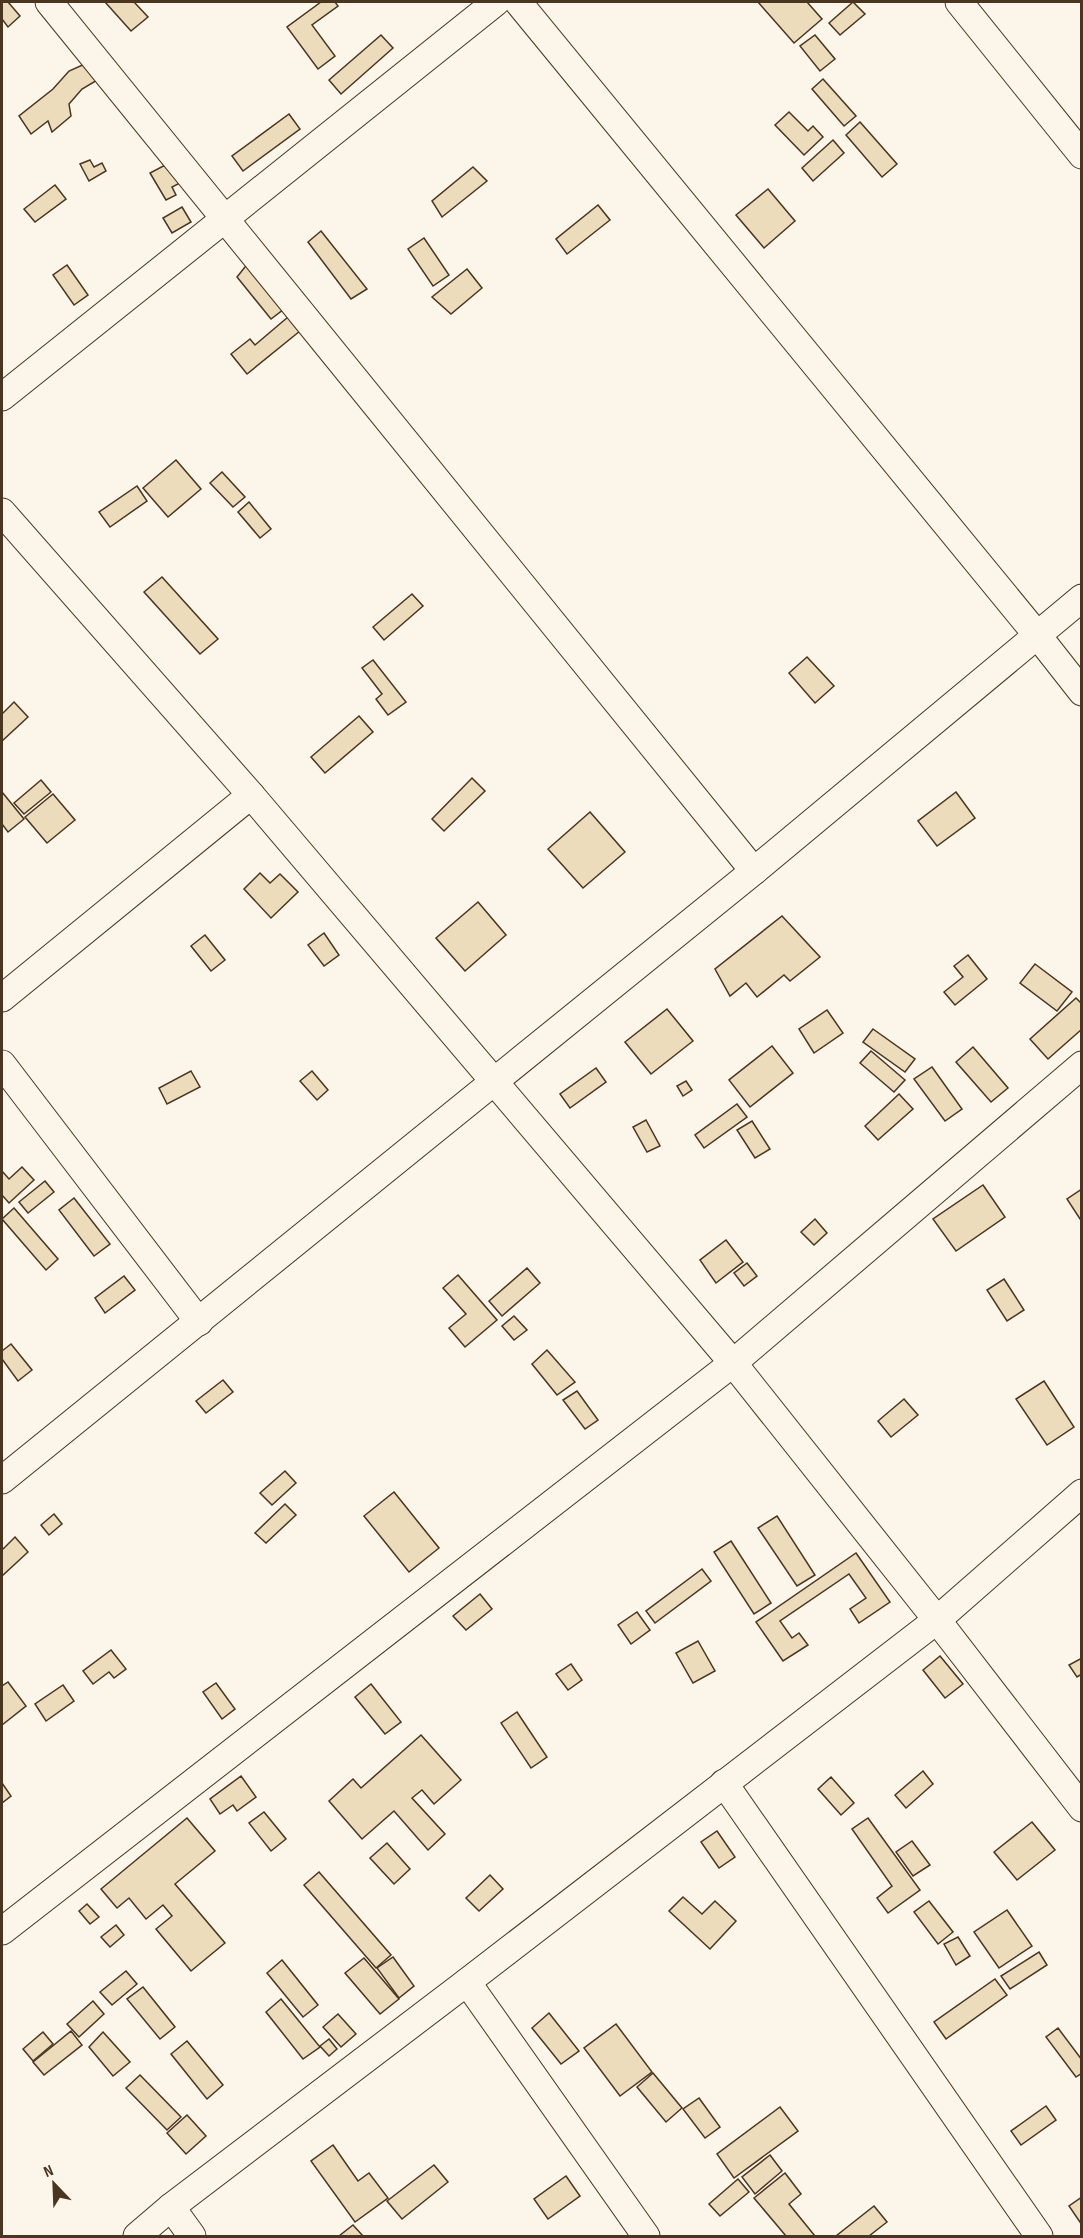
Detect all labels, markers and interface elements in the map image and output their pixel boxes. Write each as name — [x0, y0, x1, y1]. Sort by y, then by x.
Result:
north arrow — [24, 2154, 84, 2214]
text: N — [41, 2161, 56, 2182]

